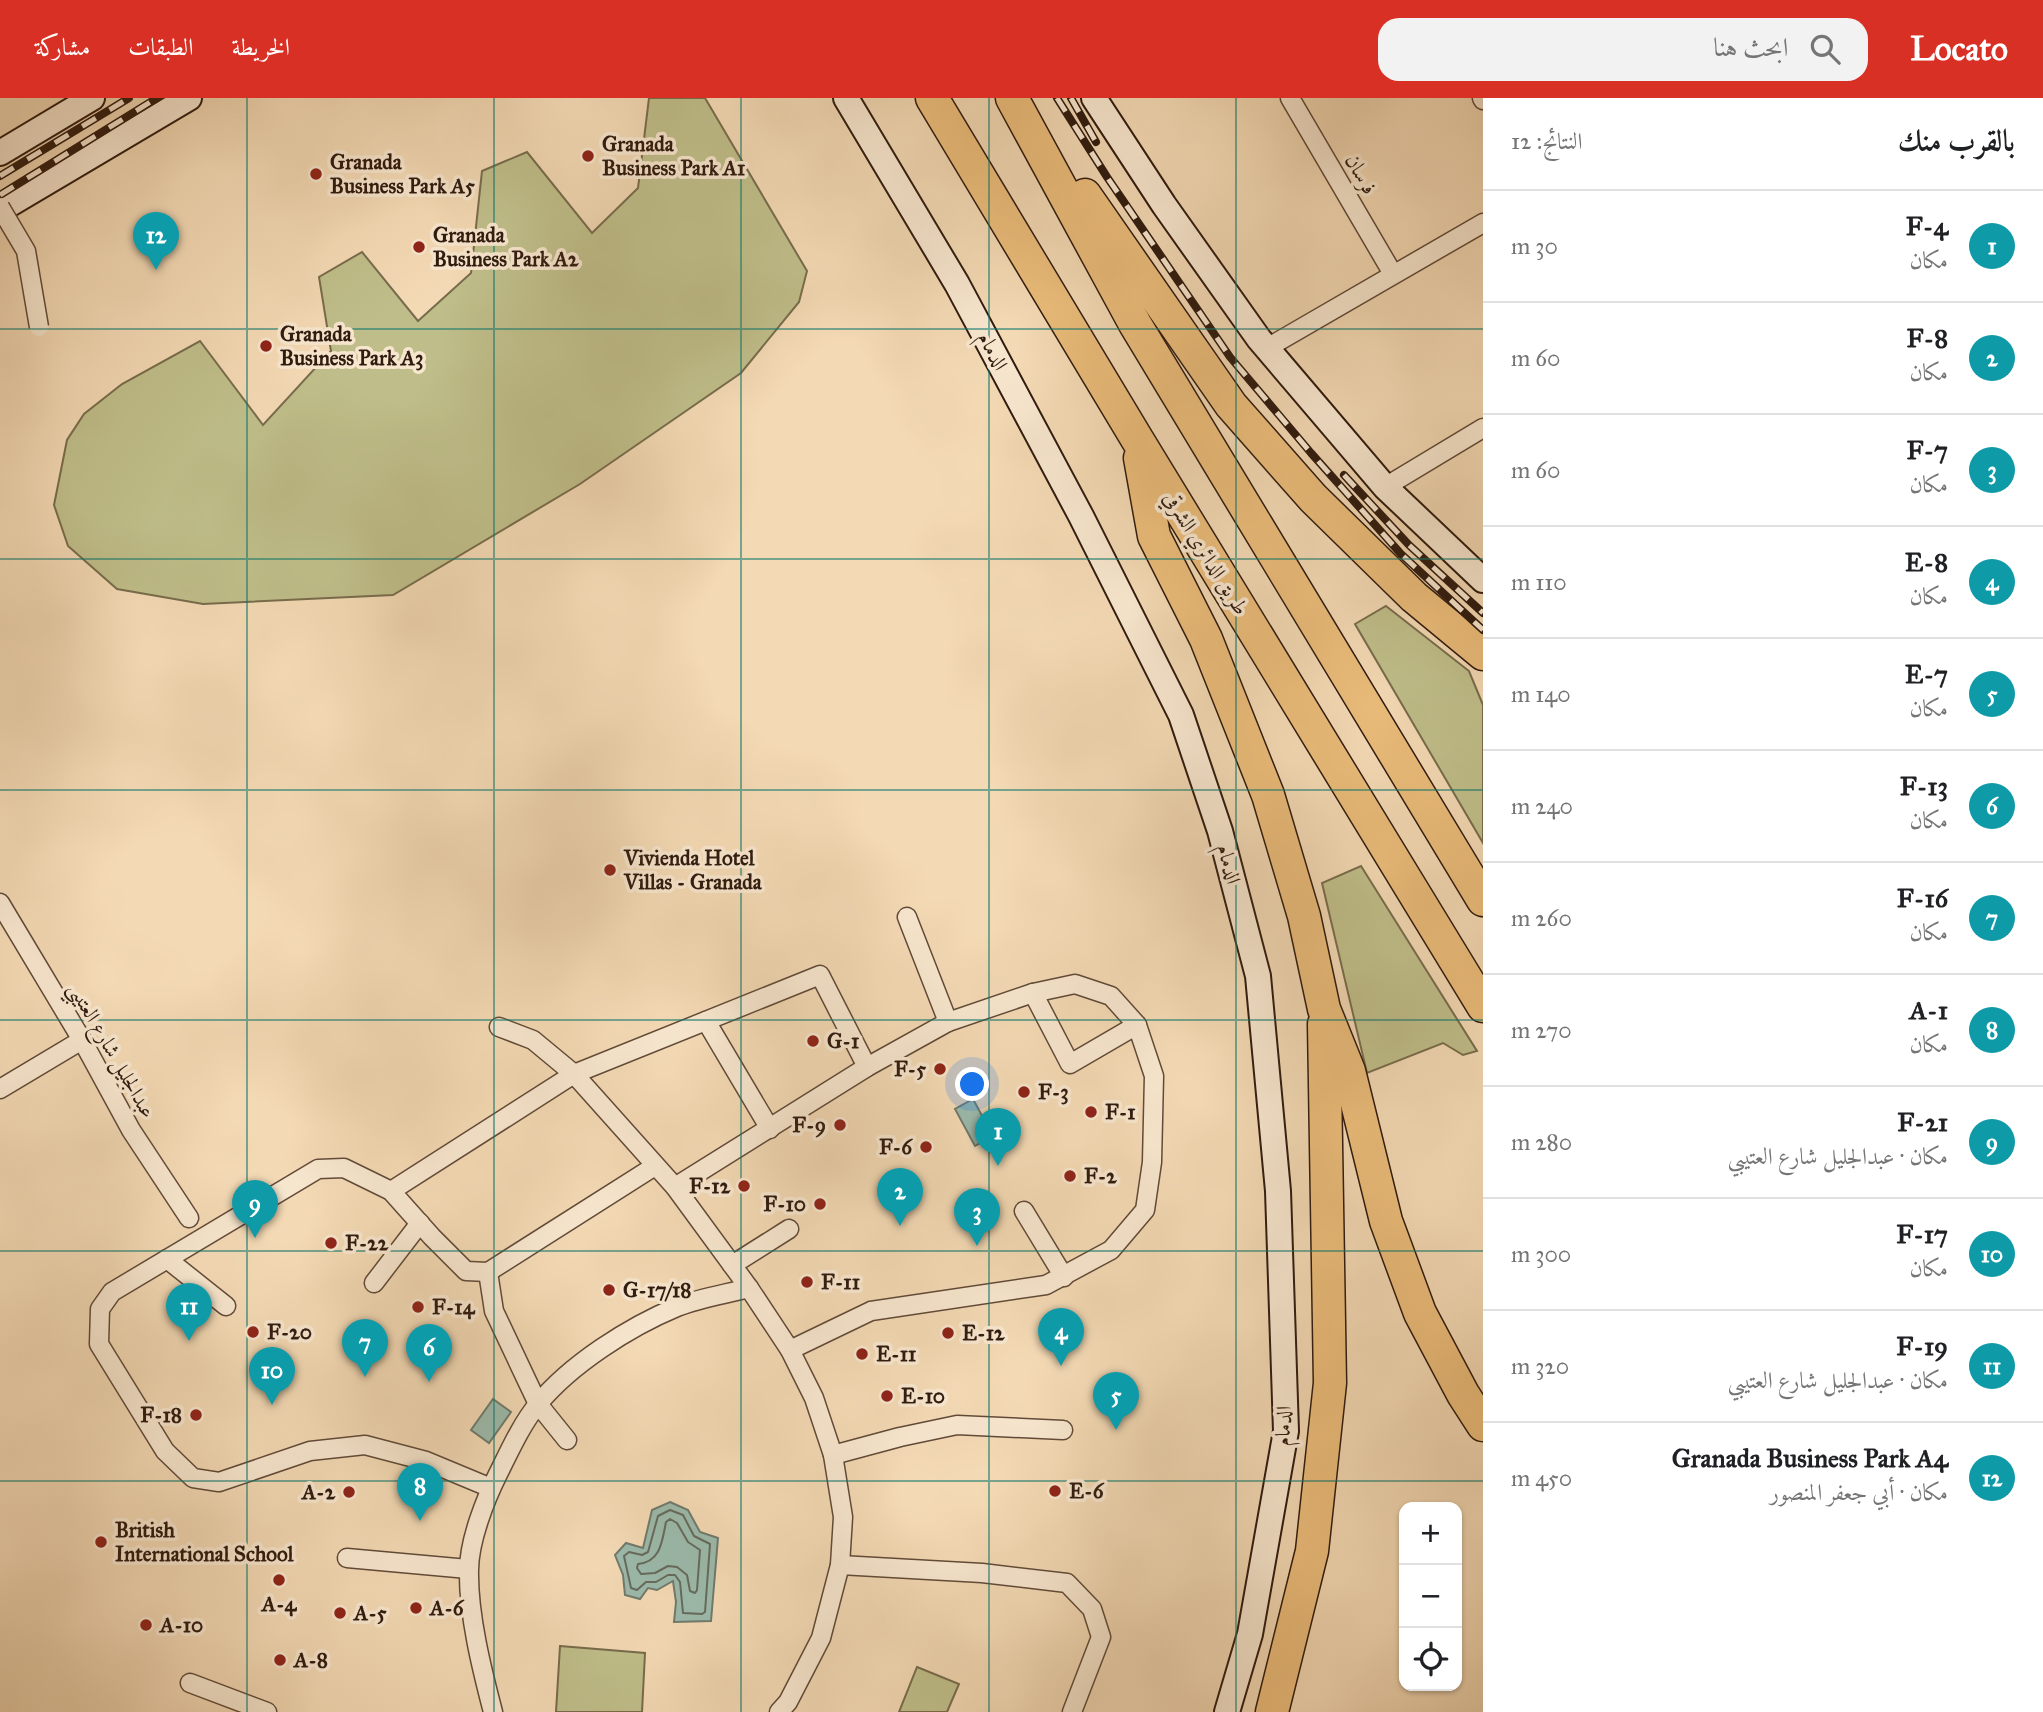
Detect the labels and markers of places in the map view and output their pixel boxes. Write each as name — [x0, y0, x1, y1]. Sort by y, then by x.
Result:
place label: Granada Business Park A1 — [602, 131, 745, 181]
marker: Granada Business Park A1 — [580, 148, 596, 164]
place label: Granada Business Park A5 — [330, 149, 475, 199]
marker: Granada Business Park A5 — [308, 166, 324, 182]
pin: 12 — [133, 212, 179, 270]
place label: Granada Business Park A2 — [433, 222, 579, 272]
marker: Granada Business Park A2 — [411, 239, 427, 255]
place label: Granada Business Park A3 — [280, 321, 423, 371]
marker: Granada Business Park A3 — [258, 338, 274, 354]
place label: Vivienda Hotel Villas - Granada — [623, 845, 763, 895]
marker: Vivienda Hotel Villas - Granada — [602, 862, 618, 878]
place label: G-1 — [827, 1028, 859, 1054]
marker: G-1 — [805, 1033, 821, 1049]
place label: F-5 — [894, 1056, 926, 1082]
marker: F-5 — [932, 1061, 948, 1077]
place label: F-3 — [1038, 1079, 1069, 1105]
marker: F-3 — [1016, 1084, 1032, 1100]
place label: F-1 — [1105, 1099, 1136, 1125]
marker: F-1 — [1083, 1104, 1099, 1120]
pin: 1 — [975, 1108, 1021, 1166]
place label: F-9 — [792, 1112, 826, 1138]
marker: F-9 — [832, 1117, 848, 1133]
place label: F-6 — [879, 1134, 913, 1160]
marker: F-6 — [918, 1139, 934, 1155]
place label: F-2 — [1084, 1163, 1117, 1189]
pin: 2 — [877, 1168, 923, 1226]
marker: F-2 — [1062, 1168, 1078, 1184]
place label: F-12 — [689, 1173, 731, 1199]
marker: F-12 — [736, 1178, 752, 1194]
pin: 9 — [232, 1180, 278, 1238]
pin: 3 — [954, 1188, 1000, 1246]
place label: F-10 — [763, 1191, 806, 1217]
marker: F-10 — [812, 1196, 828, 1212]
place label: F-22 — [345, 1230, 389, 1256]
marker: F-22 — [323, 1235, 339, 1251]
place label: F-11 — [821, 1269, 860, 1295]
marker: F-11 — [799, 1274, 815, 1290]
place label: G-17/18 — [623, 1277, 691, 1303]
marker: G-17/18 — [601, 1282, 617, 1298]
pin: 11 — [166, 1283, 212, 1341]
place label: F-14 — [432, 1294, 476, 1320]
marker: F-14 — [410, 1299, 426, 1315]
pin: 4 — [1038, 1308, 1084, 1366]
place label: F-20 — [267, 1319, 312, 1345]
pin: 7 — [342, 1319, 388, 1377]
place label: E-12 — [962, 1320, 1005, 1346]
marker: F-20 — [245, 1324, 261, 1340]
pin: 6 — [406, 1324, 452, 1382]
marker: E-12 — [940, 1325, 956, 1341]
place label: E-11 — [876, 1341, 916, 1367]
marker: E-11 — [854, 1346, 870, 1362]
pin: 10 — [249, 1347, 295, 1405]
pin: 5 — [1093, 1372, 1139, 1430]
place label: E-10 — [901, 1383, 945, 1409]
marker: E-10 — [879, 1388, 895, 1404]
place label: F-18 — [140, 1402, 182, 1428]
marker: F-18 — [188, 1407, 204, 1423]
pin: 8 — [397, 1463, 443, 1521]
place label: E-6 — [1069, 1478, 1105, 1504]
place label: A-2 — [300, 1479, 336, 1505]
marker: E-6 — [1047, 1483, 1063, 1499]
marker: A-2 — [341, 1484, 357, 1500]
place label: British International School — [115, 1517, 295, 1567]
marker: British International School — [93, 1534, 109, 1550]
marker: A-4 — [271, 1572, 287, 1588]
place label: A-4 — [260, 1591, 298, 1617]
place label: A-6 — [428, 1595, 465, 1621]
place label: A-5 — [352, 1600, 387, 1626]
marker: A-6 — [408, 1600, 424, 1616]
marker: A-5 — [332, 1605, 348, 1621]
place label: A-10 — [158, 1612, 203, 1638]
marker: A-10 — [138, 1617, 154, 1633]
place label: A-8 — [292, 1647, 328, 1673]
marker: A-8 — [272, 1652, 288, 1668]

